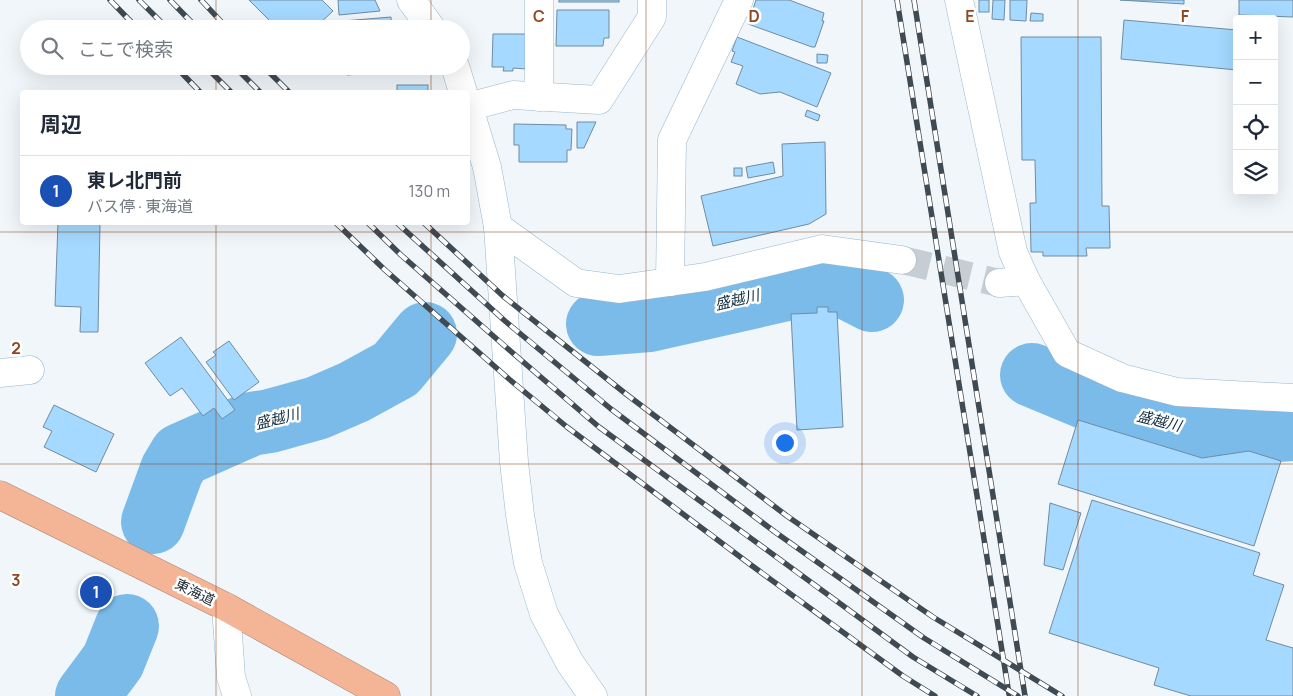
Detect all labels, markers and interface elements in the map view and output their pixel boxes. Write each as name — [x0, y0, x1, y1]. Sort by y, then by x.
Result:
text: C — [533, 5, 545, 27]
text: D — [748, 5, 760, 27]
text: E — [965, 5, 975, 27]
text: F — [1181, 5, 1190, 27]
map controls — [1233, 15, 1278, 195]
button: + — [1233, 15, 1278, 60]
search box — [20, 20, 470, 75]
icon: search — [38, 34, 66, 62]
text: ここで検索 — [78, 36, 173, 62]
button: − — [1233, 60, 1278, 105]
button: locate — [1233, 105, 1278, 150]
text: 周辺 — [40, 110, 82, 138]
button: layers — [1233, 150, 1278, 195]
text: 東レ北門前 — [87, 167, 182, 193]
text: 1 — [52, 180, 60, 202]
text: 130 m — [408, 180, 450, 202]
text: バス停 · 東海道 — [87, 195, 193, 217]
water label: 盛越川 — [713, 284, 763, 315]
text: 2 — [11, 337, 21, 359]
water label: 盛越川 — [252, 402, 303, 434]
water label: 盛越川 — [1135, 405, 1185, 437]
your location — [772, 430, 798, 456]
text: 3 — [11, 569, 21, 591]
pin: 1 — [80, 573, 112, 611]
street label: 東海道 — [172, 574, 218, 609]

